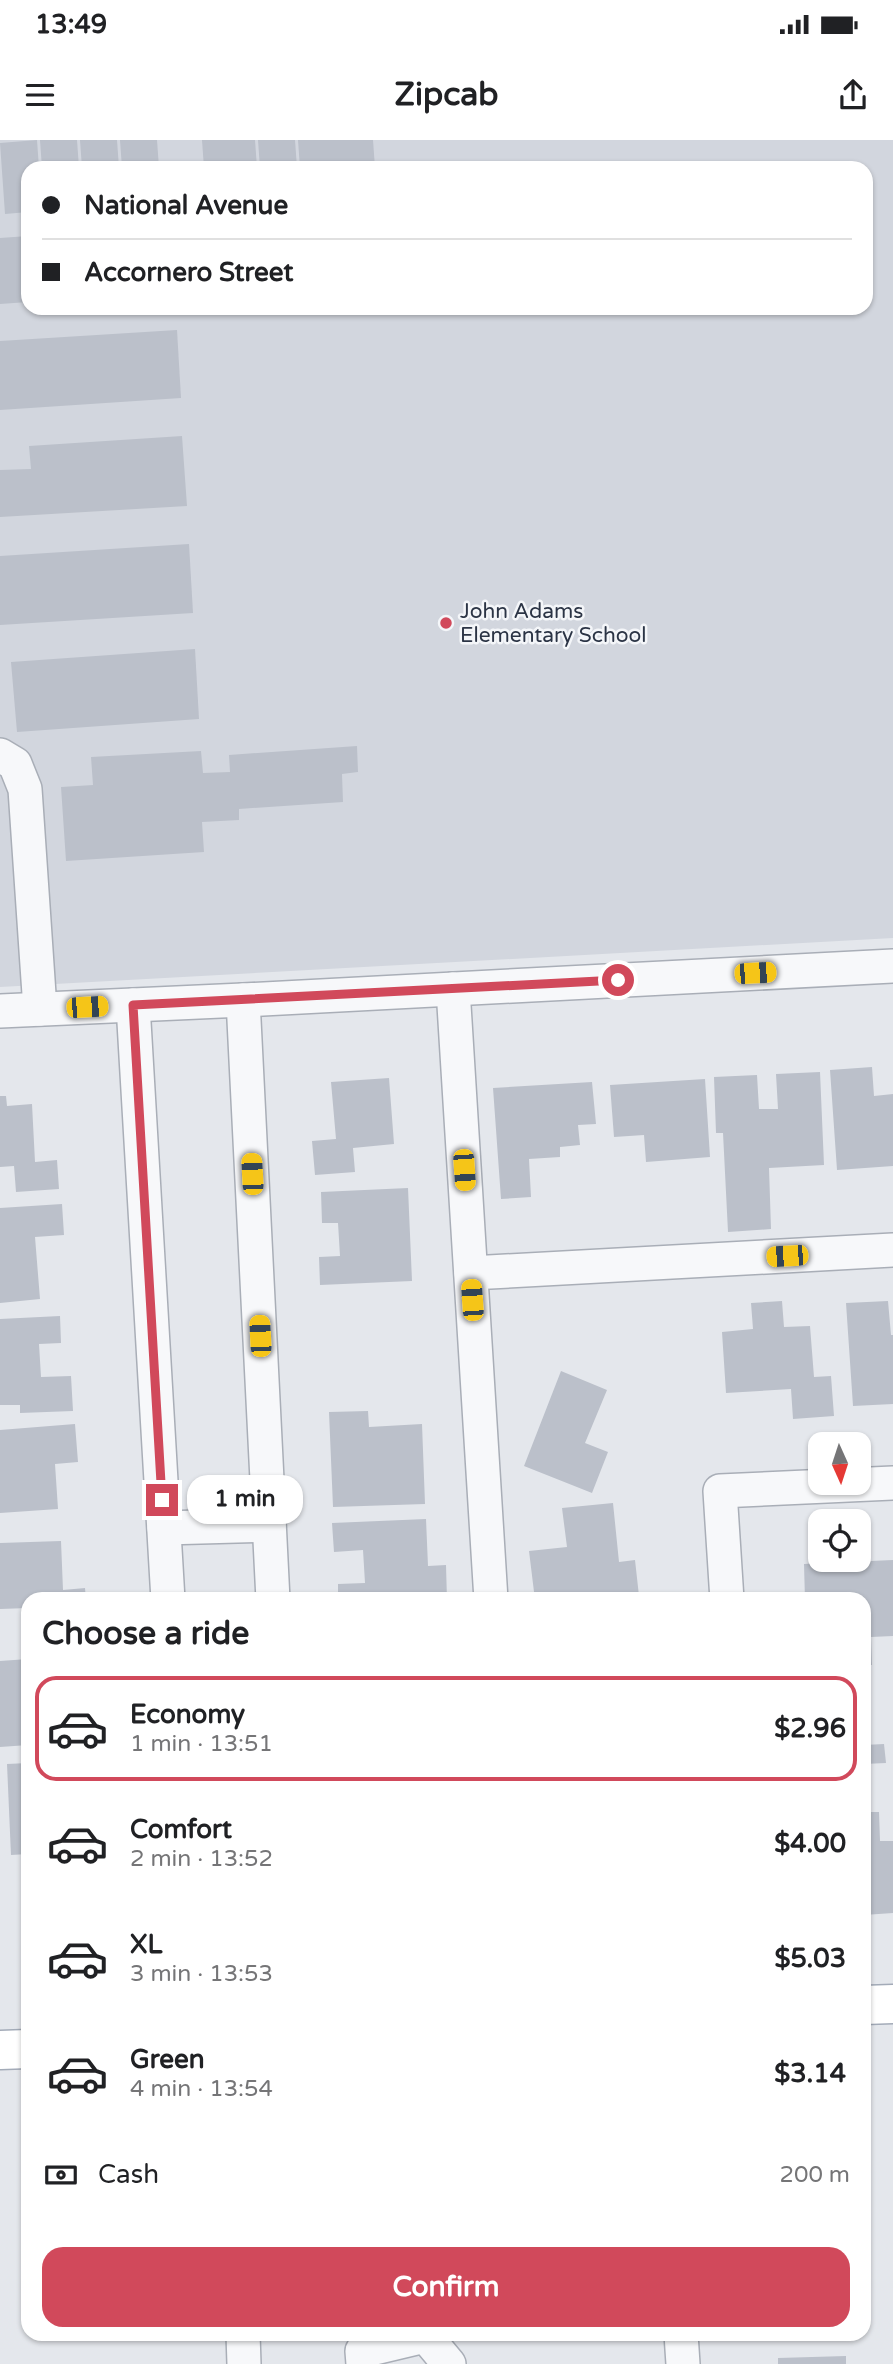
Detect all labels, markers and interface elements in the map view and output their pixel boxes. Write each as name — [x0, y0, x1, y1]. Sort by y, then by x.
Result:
text: 13:49 — [35, 9, 107, 40]
icon: menu — [21, 76, 59, 114]
text: Zipcab — [395, 76, 498, 114]
icon: share — [834, 76, 872, 114]
text: National Avenue — [84, 190, 288, 221]
text: Accornero Street — [84, 257, 293, 288]
place label: John Adams Elementary School — [460, 599, 647, 648]
marker: John Adams Elementary School — [438, 615, 454, 631]
car — [734, 961, 777, 985]
route start — [602, 964, 634, 996]
car — [66, 995, 109, 1019]
car — [453, 1148, 476, 1192]
car — [241, 1152, 264, 1196]
car — [766, 1244, 809, 1268]
car — [461, 1278, 484, 1322]
car — [249, 1314, 272, 1358]
north arrow — [808, 1432, 872, 1494]
map controls — [808, 1432, 871, 1572]
callout: 1 min — [186, 1476, 302, 1524]
route end — [146, 1484, 178, 1516]
text: 1 min — [214, 1485, 276, 1513]
button: locate — [808, 1509, 871, 1572]
text: Choose a ride — [42, 1615, 249, 1653]
icon: car — [46, 1697, 109, 1760]
text: Economy — [130, 1699, 245, 1730]
text: $2.96 — [774, 1713, 846, 1744]
text: 1 min · 13:51 — [130, 1730, 273, 1758]
icon: car — [46, 1812, 109, 1875]
text: Comfort — [130, 1814, 232, 1845]
text: $4.00 — [774, 1828, 846, 1859]
text: 2 min · 13:52 — [130, 1845, 273, 1873]
icon: car — [46, 1927, 109, 1990]
text: XL — [130, 1929, 162, 1960]
text: $5.03 — [774, 1943, 846, 1974]
text: 3 min · 13:53 — [130, 1960, 273, 1988]
icon: car — [46, 2042, 109, 2105]
text: Green — [130, 2044, 205, 2075]
text: $3.14 — [774, 2058, 846, 2089]
text: 4 min · 13:54 — [130, 2075, 273, 2103]
icon: cash — [42, 2156, 80, 2194]
text: Cash — [98, 2159, 159, 2190]
text: 200 m — [780, 2161, 850, 2189]
button: Confirm — [42, 2247, 850, 2327]

